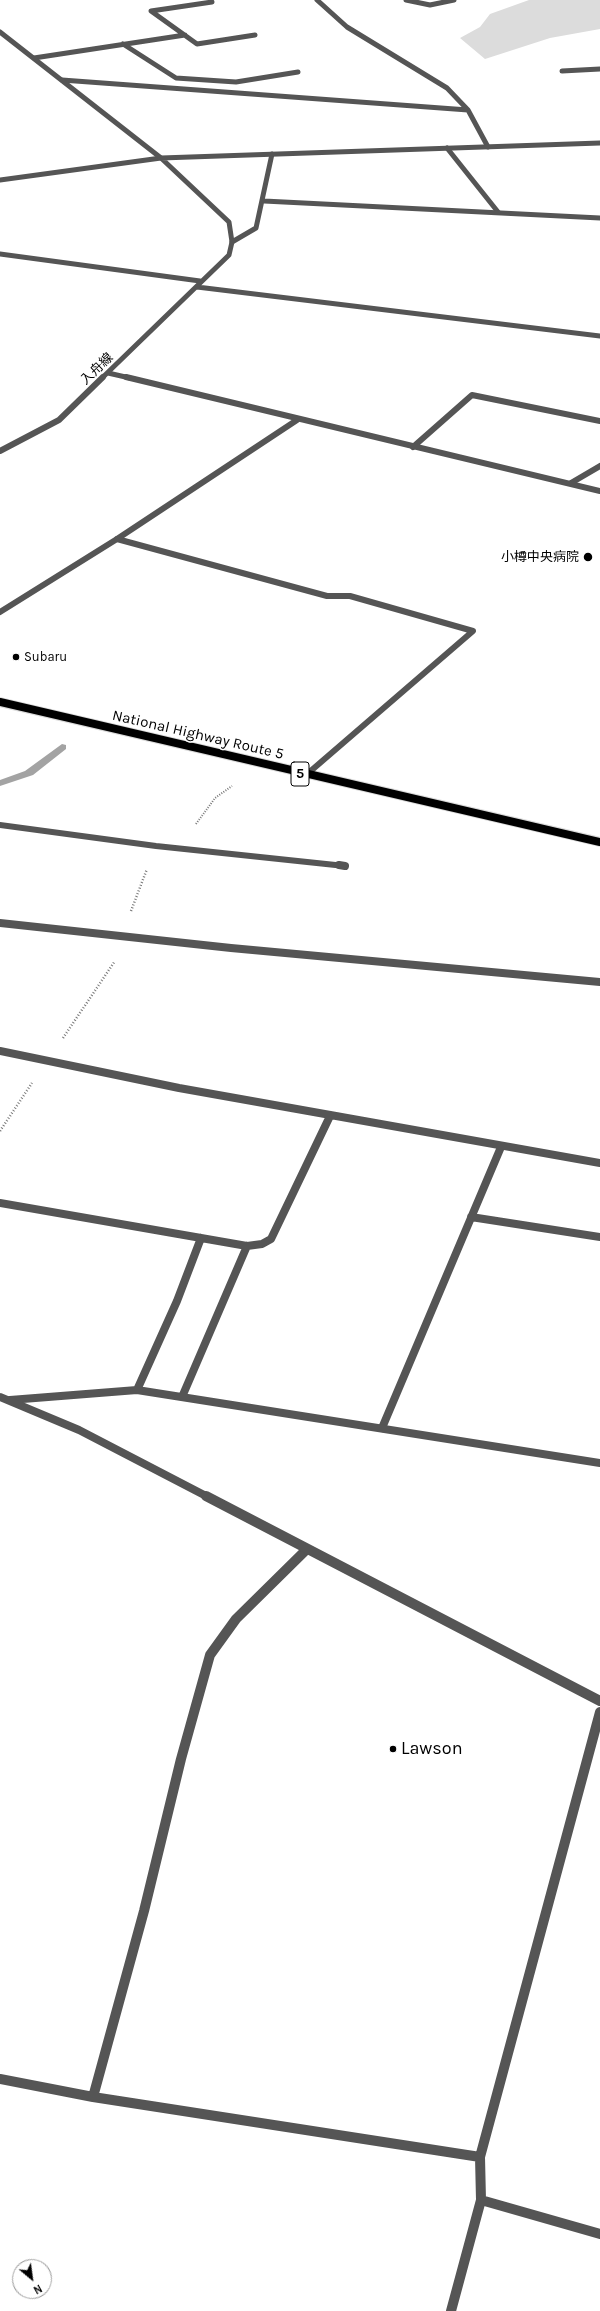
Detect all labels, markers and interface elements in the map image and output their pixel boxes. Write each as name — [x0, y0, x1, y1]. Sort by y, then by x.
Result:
street label: 入舟線 — [78, 350, 116, 388]
place label: 小樽中央病院 — [501, 549, 579, 565]
marker: 小樽中央病院 — [582, 551, 594, 563]
place label: Subaru — [24, 649, 67, 665]
marker: Subaru — [11, 652, 21, 662]
street label: National Highway Route 5 — [111, 706, 285, 764]
road number: 5 — [291, 762, 309, 786]
place label: Lawson — [401, 1738, 463, 1760]
marker: Lawson — [388, 1744, 398, 1754]
north arrow — [12, 2259, 52, 2299]
text: N — [31, 2281, 44, 2297]

